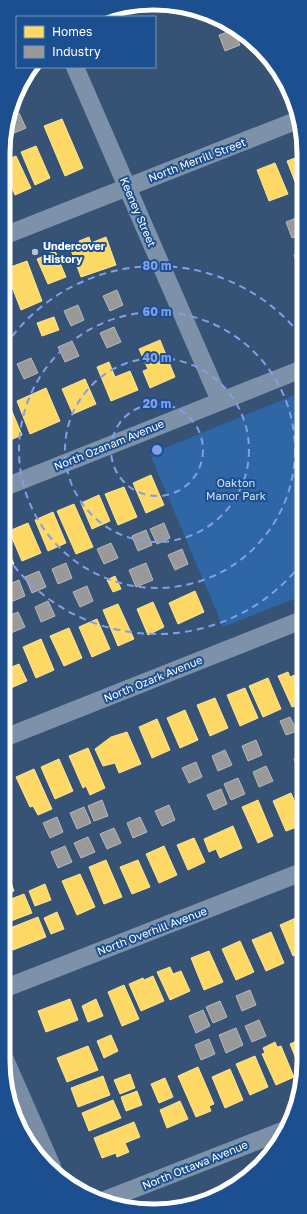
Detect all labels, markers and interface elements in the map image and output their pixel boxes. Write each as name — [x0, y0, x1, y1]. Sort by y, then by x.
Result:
legend — [16, 16, 156, 68]
text: Homes — [52, 24, 92, 39]
text: Industry — [52, 44, 101, 59]
street label: North Merrill Street — [146, 135, 247, 184]
street label: Keeney Street — [118, 175, 159, 249]
place label: Undercover History — [43, 239, 106, 265]
marker: Undercover History — [30, 247, 40, 257]
text: 80 m — [143, 258, 171, 273]
text: 60 m — [143, 304, 171, 319]
text: 40 m — [143, 350, 171, 365]
text: 20 m — [143, 396, 171, 411]
street label: North Ozanam Avenue — [52, 416, 166, 473]
centre of rings — [150, 443, 164, 457]
park label: Oakton Manor Park — [206, 476, 266, 502]
street label: North Ozark Avenue — [102, 653, 204, 704]
street label: North Overhill Avenue — [95, 904, 209, 957]
street label: North Ottawa Avenue — [140, 1137, 250, 1192]

